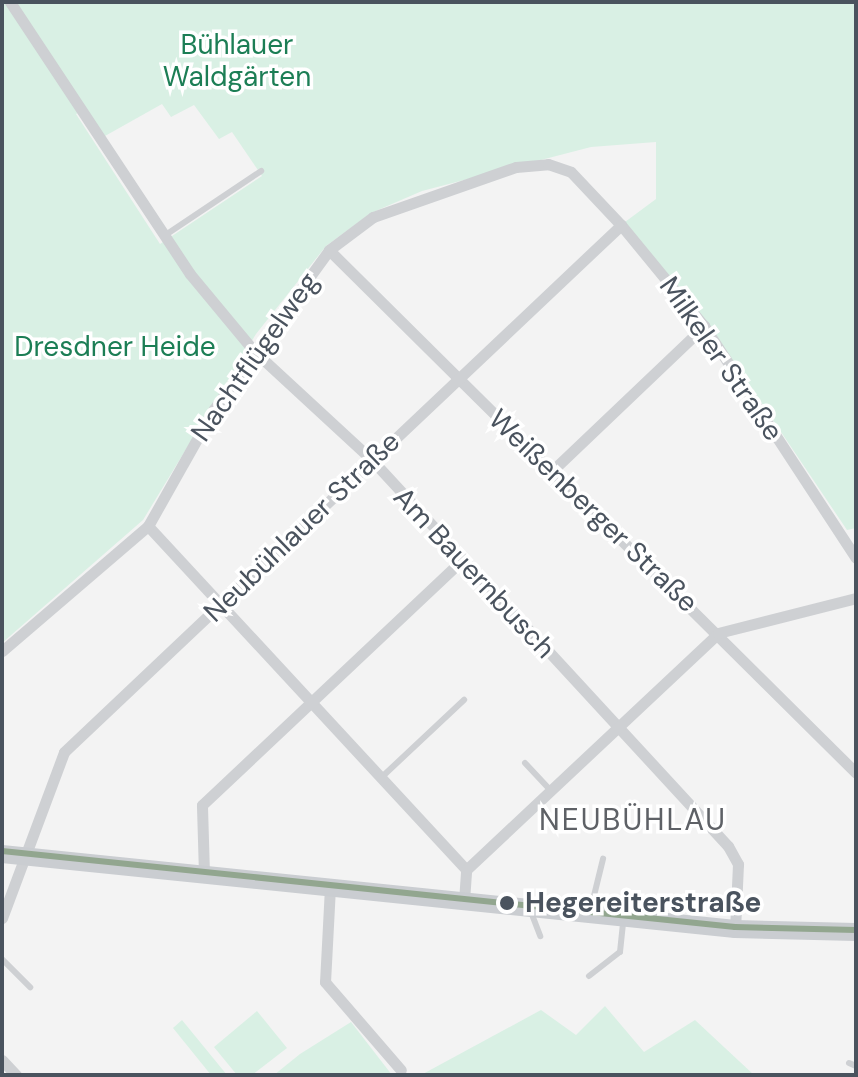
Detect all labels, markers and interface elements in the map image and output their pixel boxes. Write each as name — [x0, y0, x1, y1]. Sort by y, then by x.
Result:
park label: Bühlauer Waldgärten — [163, 28, 311, 94]
street label: Nachtflügelweg — [184, 266, 326, 448]
street label: Milkeler Straße — [652, 271, 790, 447]
park label: Dresdner Heide — [14, 330, 216, 364]
street label: Weißenberger Straße — [482, 403, 704, 619]
street label: Neubühlauer Straße — [197, 425, 407, 629]
street label: Am Bauernbusch — [386, 481, 562, 665]
district label: NEUBÜHLAU — [539, 802, 727, 838]
place label: Hegereiterstraße — [525, 886, 761, 920]
marker: Hegereiterstraße — [496, 892, 518, 914]

